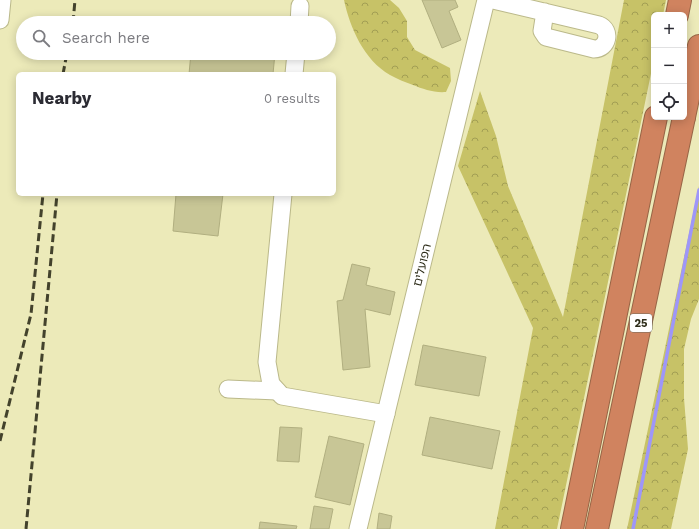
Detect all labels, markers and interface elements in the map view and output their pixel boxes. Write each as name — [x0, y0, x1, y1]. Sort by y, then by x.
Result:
map controls — [651, 12, 687, 120]
button: + — [651, 12, 687, 48]
search box — [16, 16, 336, 60]
icon: search — [30, 27, 52, 49]
text: Search here — [62, 29, 150, 47]
button: − — [651, 48, 687, 84]
button: locate — [651, 84, 687, 120]
text: Nearby — [32, 88, 91, 108]
text: 0 results — [264, 91, 320, 106]
street label: הפועלים — [410, 242, 434, 288]
road number: 25 — [630, 314, 652, 332]

